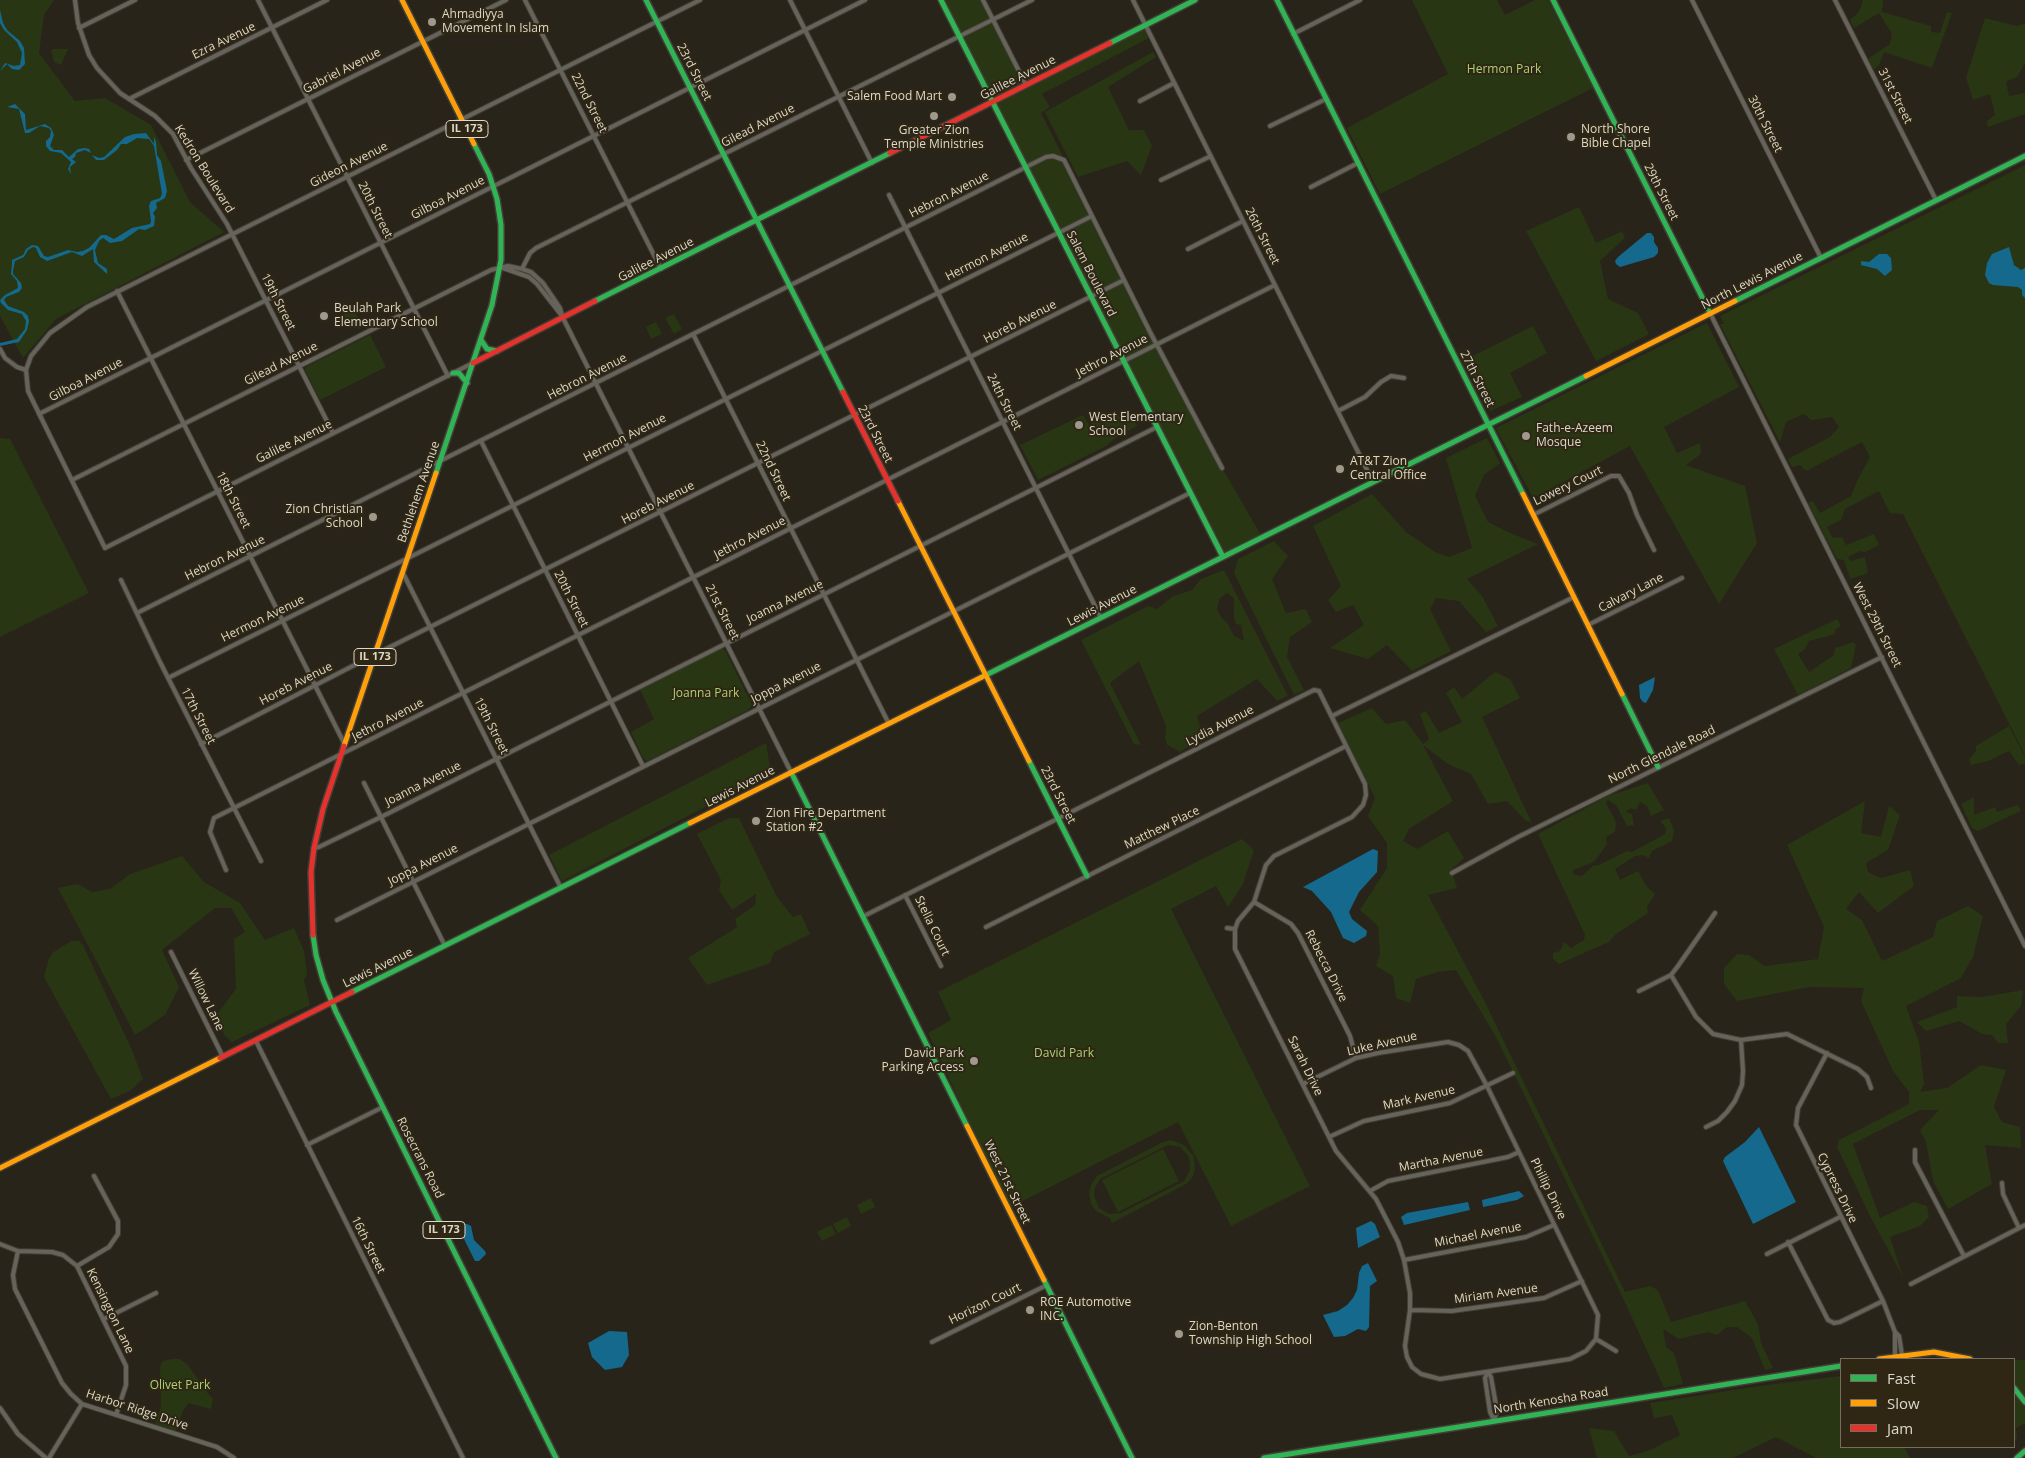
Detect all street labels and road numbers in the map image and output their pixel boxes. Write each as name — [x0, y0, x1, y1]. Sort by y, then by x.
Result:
street label: Ezra Avenue — [190, 19, 258, 63]
street label: 23rd Street — [673, 41, 715, 103]
street label: Gabriel Avenue — [301, 45, 383, 97]
street label: Galilee Avenue — [978, 53, 1058, 103]
street label: 31st Street — [1875, 66, 1915, 126]
street label: 22nd Street — [568, 71, 610, 135]
street label: 30th Street — [1745, 93, 1785, 155]
street label: Gilead Avenue — [719, 101, 797, 151]
road number: IL 173 — [446, 120, 488, 138]
street label: Kedron Boulevard — [171, 122, 237, 216]
street label: Gideon Avenue — [308, 139, 390, 191]
street label: 29th Street — [1641, 161, 1681, 223]
street label: Hebron Avenue — [907, 169, 991, 221]
street label: Gilboa Avenue — [409, 173, 487, 223]
street label: 20th Street — [355, 179, 395, 241]
street label: 26th Street — [1242, 205, 1282, 267]
street label: Salem Boulevard — [1063, 229, 1119, 319]
street label: Hermon Avenue — [943, 230, 1031, 284]
street label: Galilee Avenue — [616, 235, 696, 285]
street label: North Lewis Avenue — [1699, 249, 1805, 313]
street label: 19th Street — [258, 271, 298, 333]
street label: Horeb Avenue — [981, 297, 1059, 347]
street label: Jethro Avenue — [1074, 332, 1150, 380]
street label: Gilead Avenue — [242, 339, 320, 389]
street label: 27th Street — [1457, 348, 1497, 410]
street label: Hebron Avenue — [545, 351, 629, 403]
street label: Gilboa Avenue — [47, 355, 125, 405]
street label: 24th Street — [984, 371, 1024, 433]
street label: 23rd Street — [854, 403, 896, 465]
street label: Hermon Avenue — [581, 411, 669, 465]
street label: Galilee Avenue — [254, 417, 334, 467]
street label: 22nd Street — [752, 439, 794, 503]
street label: Bethlehem Avenue — [395, 440, 443, 544]
street label: Lowery Court — [1531, 463, 1605, 509]
street label: 18th Street — [213, 469, 253, 531]
street label: Horeb Avenue — [619, 478, 697, 528]
street label: Jethro Avenue — [712, 514, 788, 562]
street label: Hebron Avenue — [183, 532, 267, 584]
street label: 20th Street — [551, 568, 591, 630]
street label: Calvary Lane — [1596, 570, 1666, 616]
street label: Joanna Avenue — [744, 577, 826, 627]
street label: West 29th Street — [1849, 580, 1905, 670]
street label: 21st Street — [702, 582, 742, 642]
street label: Lewis Avenue — [1065, 582, 1139, 630]
street label: Hermon Avenue — [219, 593, 307, 645]
road number: IL 173 — [354, 649, 396, 666]
street label: Horeb Avenue — [257, 659, 335, 709]
street label: Joppa Avenue — [749, 659, 823, 707]
street label: 17th Street — [178, 685, 218, 747]
street label: 19th Street — [471, 695, 511, 757]
street label: Jethro Avenue — [350, 696, 426, 744]
street label: Lydia Avenue — [1184, 703, 1256, 749]
street label: North Glendale Road — [1606, 723, 1718, 787]
street label: Joanna Avenue — [383, 759, 463, 809]
street label: Lewis Avenue — [703, 763, 777, 811]
street label: 23rd Street — [1037, 764, 1079, 826]
street label: Matthew Place — [1122, 804, 1202, 852]
street label: Joppa Avenue — [386, 841, 460, 889]
street label: Stella Court — [911, 894, 953, 958]
street label: Rebecca Drive — [1302, 928, 1350, 1004]
street label: Lewis Avenue — [341, 945, 415, 991]
street label: Willow Lane — [185, 967, 227, 1033]
street label: Luke Avenue — [1346, 1029, 1418, 1059]
street label: Sarah Drive — [1284, 1034, 1326, 1098]
street label: Mark Avenue — [1382, 1083, 1456, 1113]
street label: Rosecrans Road — [393, 1115, 447, 1201]
street label: West 21st Street — [981, 1138, 1033, 1226]
street label: Martha Avenue — [1398, 1145, 1484, 1175]
street label: Cypress Drive — [1814, 1150, 1860, 1226]
street label: Phillip Drive — [1527, 1156, 1569, 1222]
street label: 16th Street — [348, 1214, 388, 1276]
street label: Michael Avenue — [1433, 1220, 1523, 1250]
road number: IL 173 — [423, 1222, 465, 1238]
street label: Kensington Lane — [83, 1266, 137, 1356]
street label: Horizon Court — [947, 1280, 1023, 1328]
street label: Miriam Avenue — [1453, 1281, 1539, 1307]
street label: North Kenosha Road — [1493, 1385, 1609, 1417]
street label: Harbor Ridge Drive — [84, 1387, 190, 1433]

